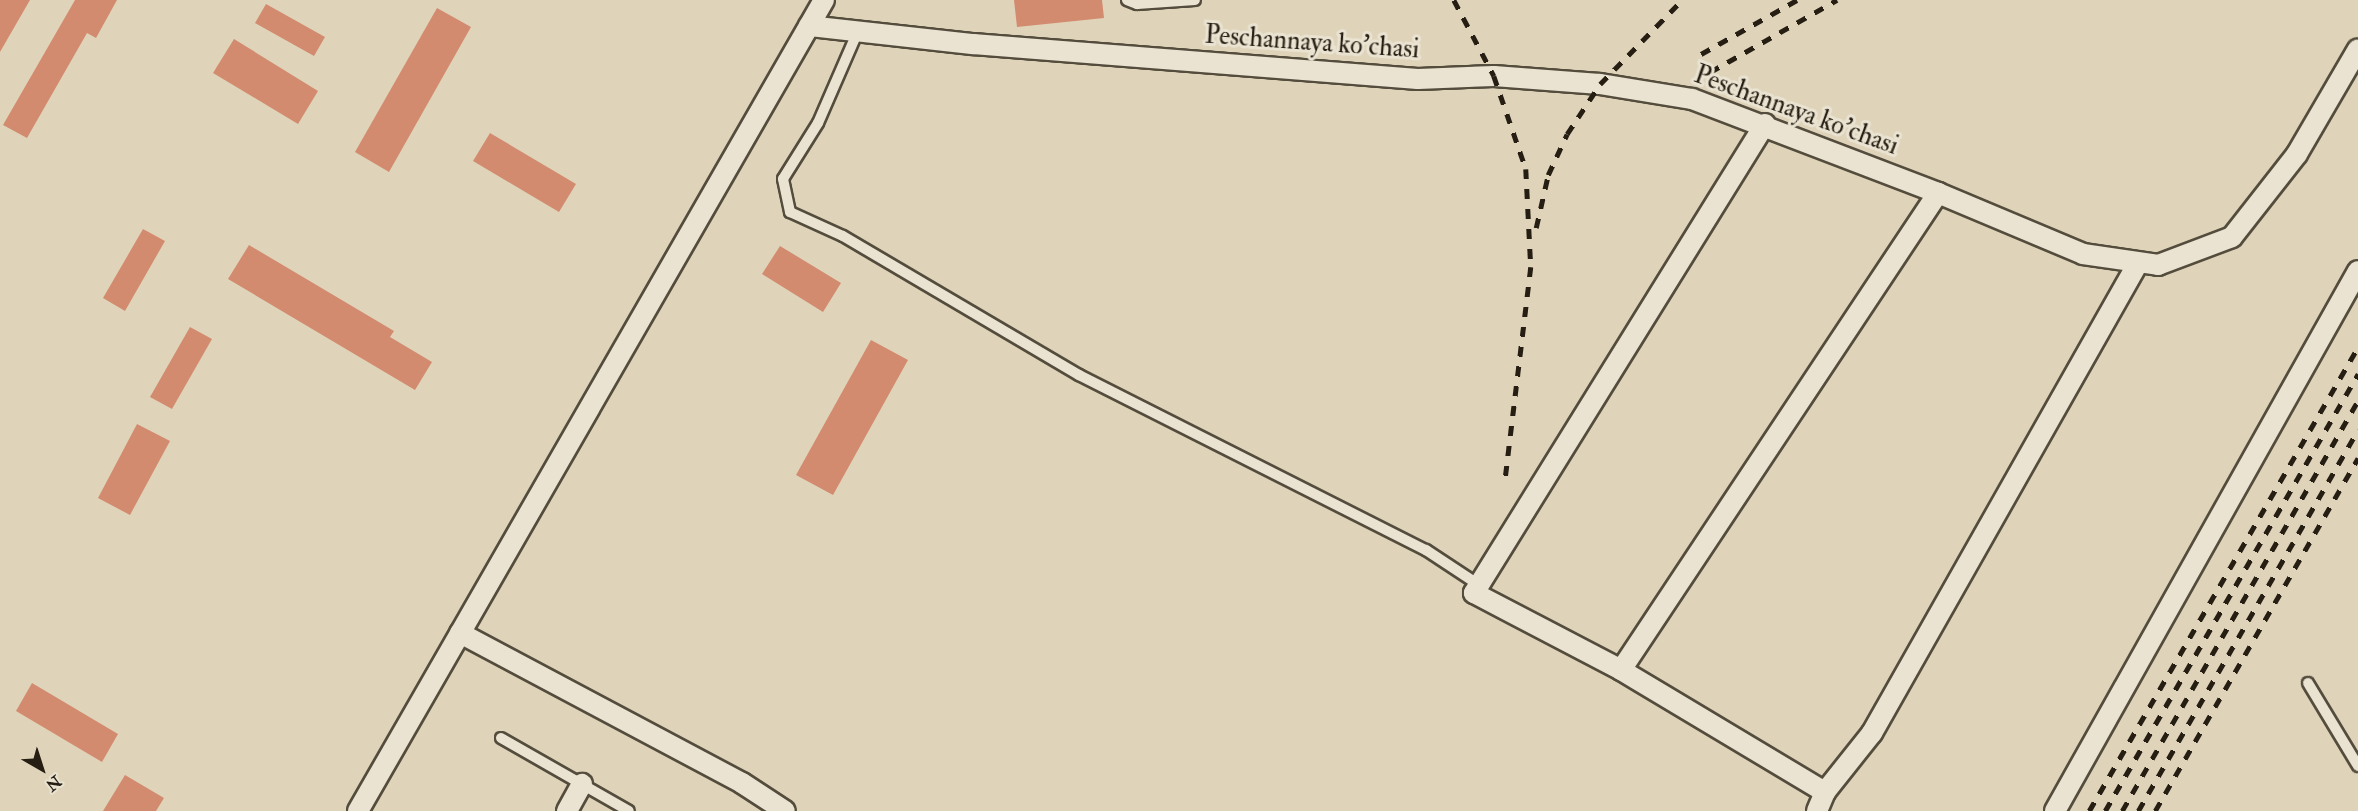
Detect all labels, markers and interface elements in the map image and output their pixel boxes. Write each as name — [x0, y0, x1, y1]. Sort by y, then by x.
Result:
street label: Peschannaya ko'chasi — [1204, 20, 1420, 66]
street label: Peschannaya ko'chasi — [1690, 60, 1902, 162]
north arrow — [12, 739, 72, 799]
text: N — [41, 771, 65, 795]

